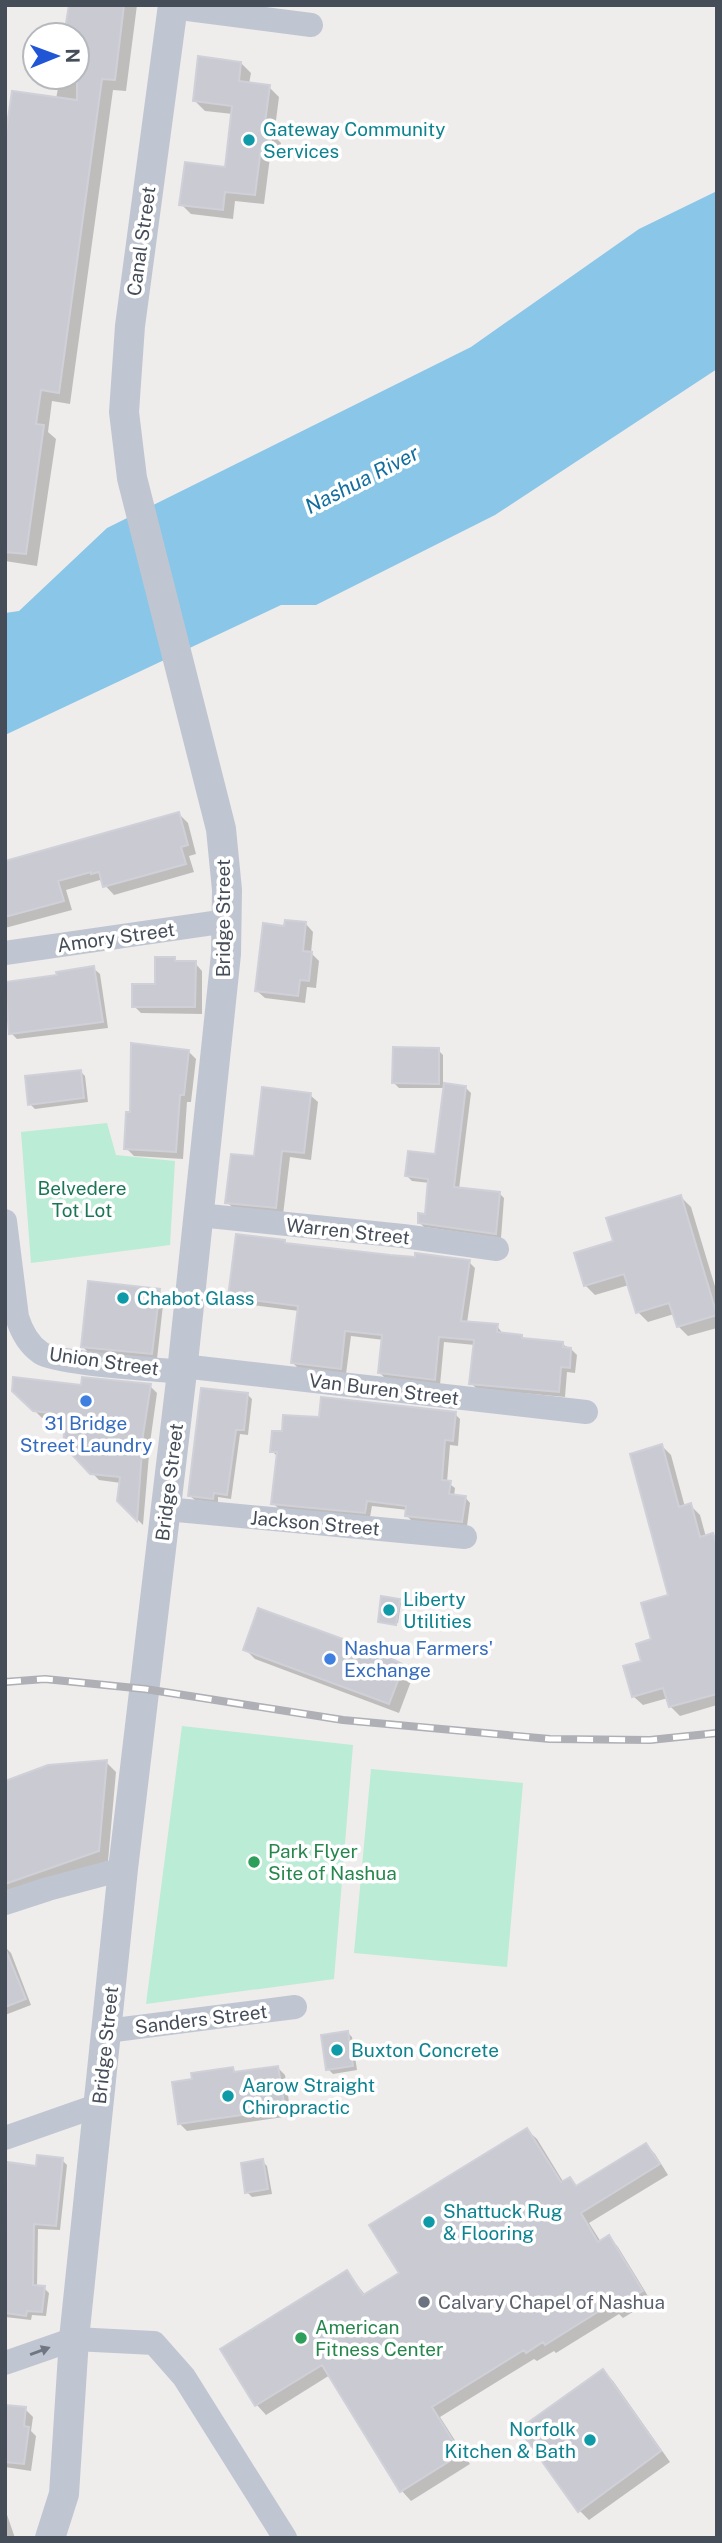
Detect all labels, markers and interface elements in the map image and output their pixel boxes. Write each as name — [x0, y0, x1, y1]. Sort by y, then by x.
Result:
north arrow — [21, 21, 91, 91]
text: N — [62, 48, 84, 63]
place label: Gateway Community Services — [263, 118, 445, 162]
marker: Gateway Community Services — [241, 132, 257, 148]
street label: Canal Street — [122, 185, 160, 297]
water label: Nashua River — [301, 440, 424, 519]
street label: Bridge Street — [212, 859, 234, 977]
street label: Amory Street — [56, 918, 176, 956]
park label: Belvedere Tot Lot — [37, 1177, 127, 1221]
street label: Warren Street — [285, 1214, 411, 1248]
place label: Chabot Glass — [137, 1287, 254, 1309]
marker: Chabot Glass — [115, 1290, 131, 1306]
street label: Union Street — [48, 1342, 160, 1380]
street label: Van Buren Street — [308, 1369, 460, 1409]
marker: 31 Bridge Street Laundry — [78, 1393, 94, 1409]
place label: 31 Bridge Street Laundry — [20, 1412, 152, 1456]
street label: Bridge Street — [151, 1422, 187, 1542]
street label: Jackson Street — [249, 1506, 381, 1540]
place label: Liberty Utilities — [403, 1588, 472, 1632]
marker: Liberty Utilities — [381, 1602, 397, 1618]
place label: Nashua Farmers' Exchange — [344, 1637, 493, 1681]
marker: Nashua Farmers' Exchange — [322, 1651, 338, 1667]
place label: Park Flyer Site of Nashua — [268, 1840, 397, 1884]
marker: Park Flyer Site of Nashua — [246, 1854, 262, 1870]
street label: Bridge Street — [88, 1985, 122, 2105]
street label: Sanders Street — [134, 2000, 268, 2038]
place label: Buxton Concrete — [351, 2039, 499, 2061]
marker: Buxton Concrete — [329, 2042, 345, 2058]
place label: Aarow Straight Chiropractic — [242, 2074, 375, 2118]
marker: Aarow Straight Chiropractic — [220, 2088, 236, 2104]
place label: Shattuck Rug & Flooring — [443, 2200, 563, 2244]
marker: Shattuck Rug & Flooring — [421, 2214, 437, 2230]
place label: Calvary Chapel of Nashua — [438, 2291, 665, 2313]
marker: Calvary Chapel of Nashua — [416, 2294, 432, 2310]
place label: American Fitness Center — [315, 2316, 444, 2360]
marker: American Fitness Center — [293, 2330, 309, 2346]
one-way arrow — [29, 2345, 50, 2356]
place label: Norfolk Kitchen & Bath — [444, 2418, 576, 2462]
marker: Norfolk Kitchen & Bath — [582, 2432, 598, 2448]

